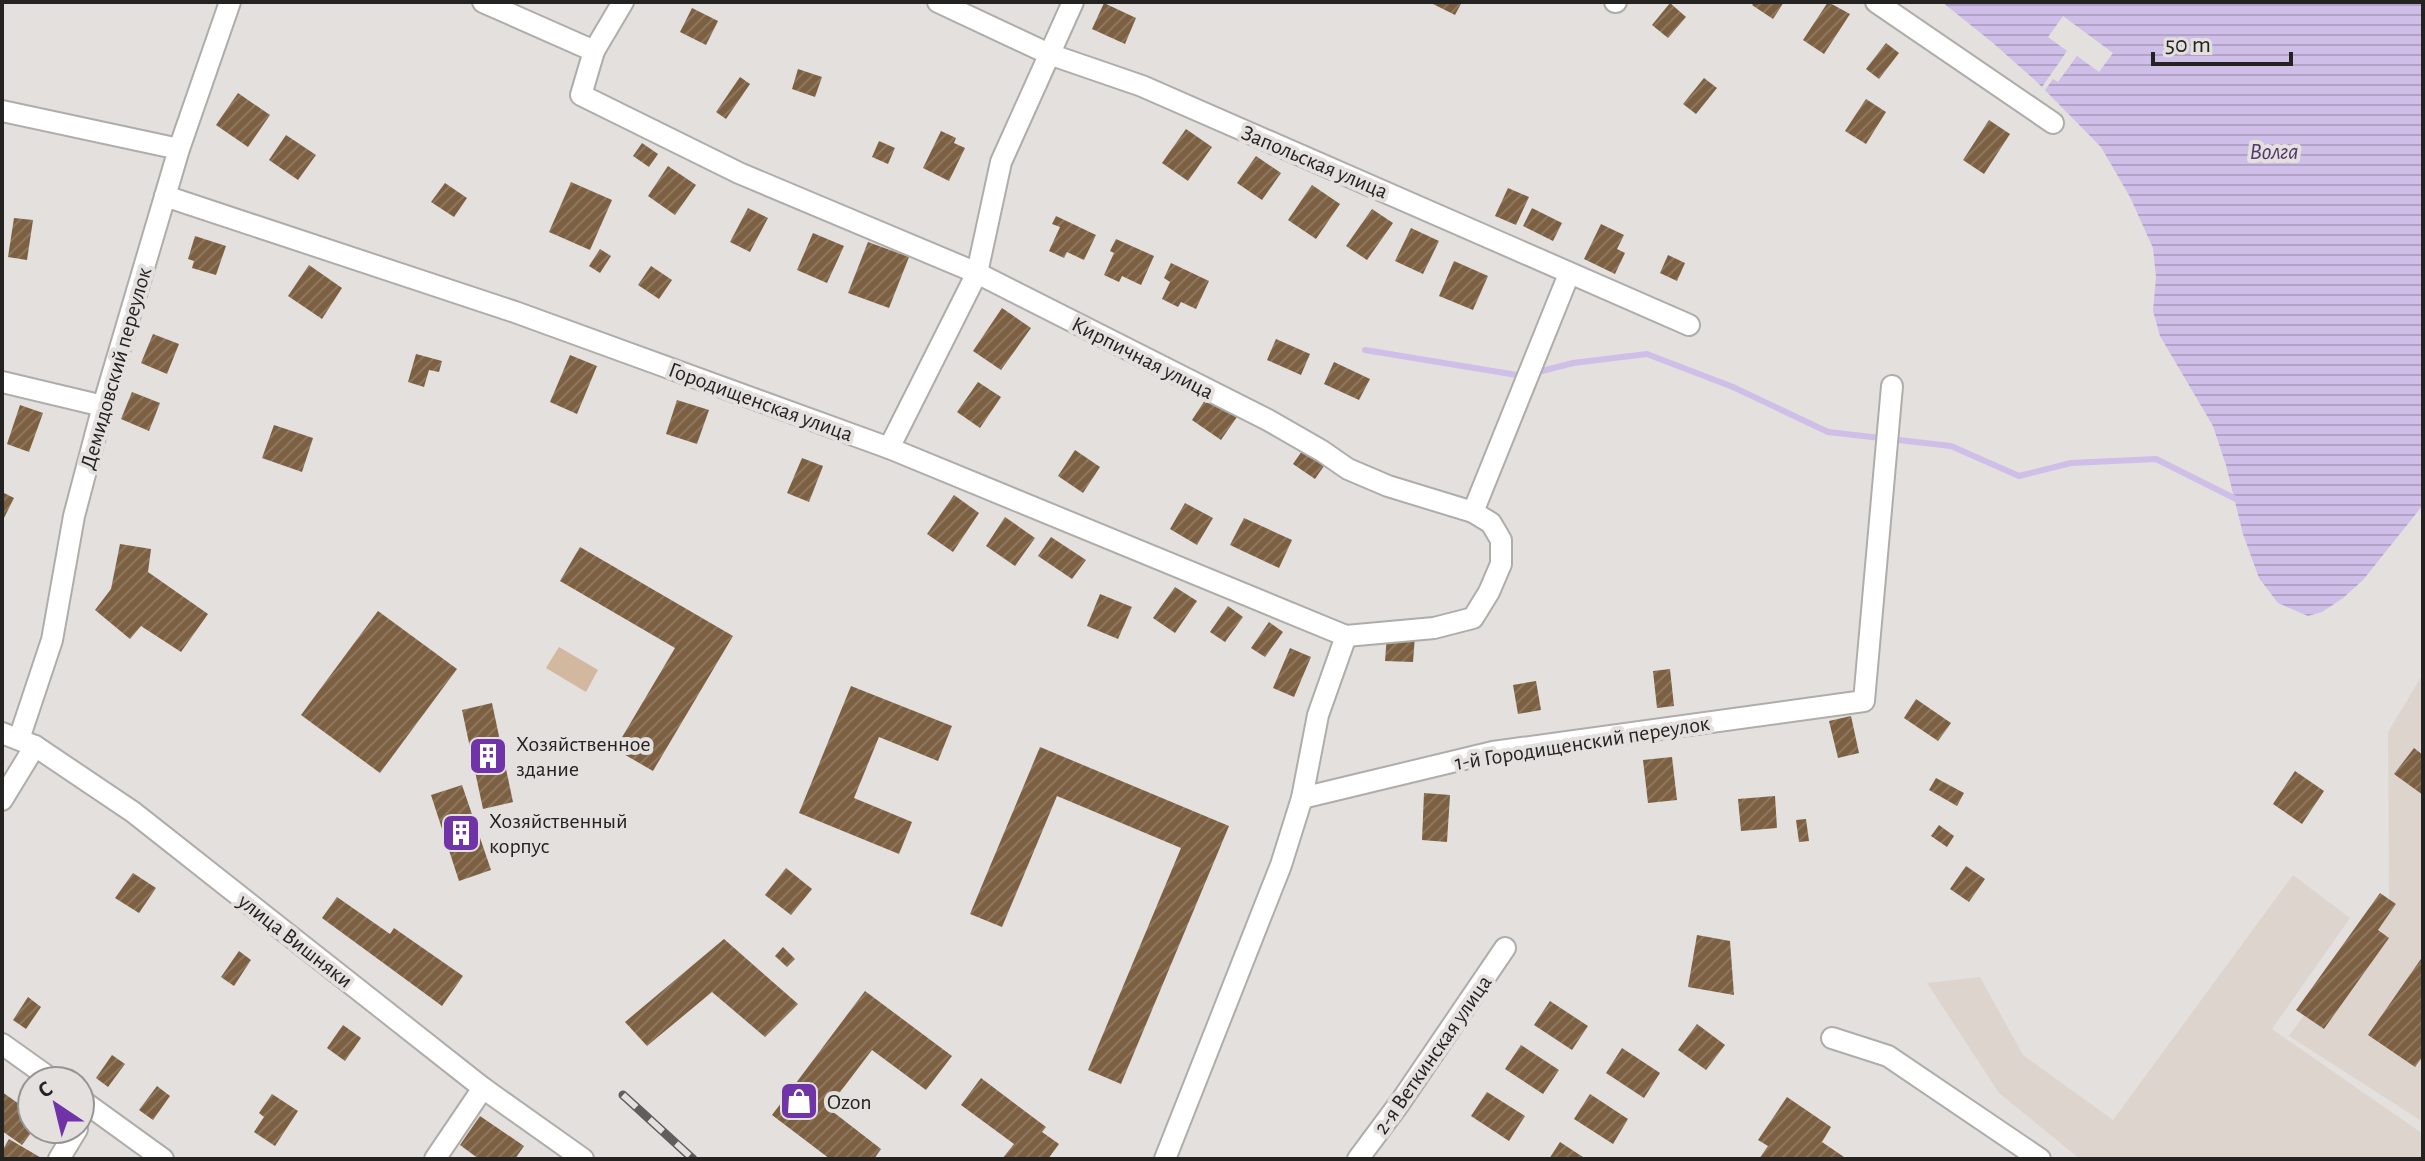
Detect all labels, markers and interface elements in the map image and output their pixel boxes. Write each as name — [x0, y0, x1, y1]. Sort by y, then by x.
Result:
scale bar — [2153, 16, 2291, 66]
text: 50 m — [2165, 33, 2211, 57]
street label: Запольская улица — [1238, 121, 1391, 203]
water label: Волга — [2249, 140, 2299, 164]
street label: Демидовский переулок — [77, 265, 155, 472]
street label: Кирпичная улица — [1068, 313, 1217, 403]
street label: Городищенская улица — [666, 358, 856, 446]
street label: 1-й Городищенский переулок — [1453, 712, 1711, 774]
place label: Хозяйственное здание — [516, 733, 651, 780]
building icon: Хозяйственное здание — [467, 735, 509, 777]
place label: Хозяйственный корпус — [489, 810, 628, 857]
building icon: Хозяйственный корпус — [440, 812, 482, 854]
street label: улица Вишняки — [233, 889, 357, 992]
street label: 2-я Веткинская улица — [1370, 971, 1496, 1138]
north arrow — [16, 1065, 96, 1145]
text: С — [34, 1077, 56, 1102]
shop icon: Ozon — [778, 1080, 820, 1122]
place label: Ozon — [827, 1091, 872, 1113]

